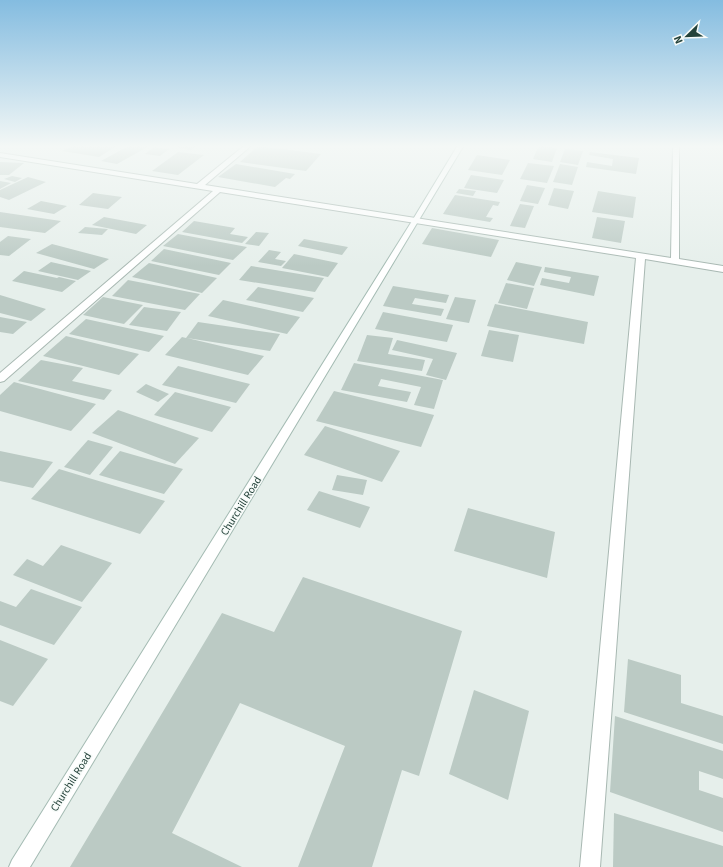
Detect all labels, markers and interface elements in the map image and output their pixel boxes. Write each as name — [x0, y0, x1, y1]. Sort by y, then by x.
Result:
north arrow — [667, 16, 707, 56]
text: N — [670, 33, 687, 46]
street label: Churchill Road — [217, 474, 265, 538]
street label: Churchill Road — [47, 750, 95, 814]

